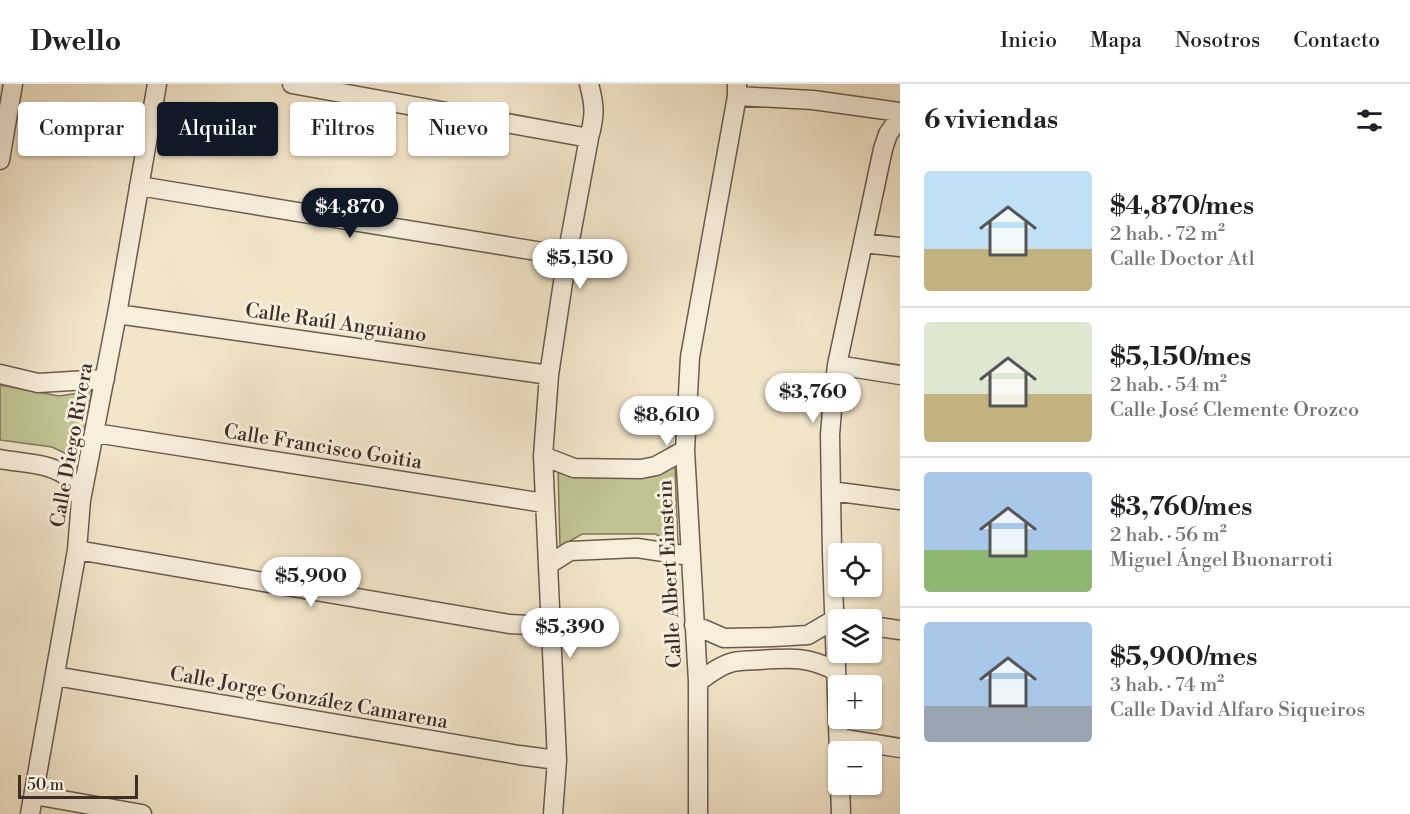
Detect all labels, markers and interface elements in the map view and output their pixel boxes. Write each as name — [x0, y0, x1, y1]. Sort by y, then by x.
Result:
text: Dwello — [30, 24, 121, 59]
text: Inicio — [1000, 28, 1057, 54]
text: Mapa — [1090, 28, 1142, 54]
text: Nosotros — [1175, 28, 1260, 54]
text: Contacto — [1293, 28, 1380, 54]
chip: Comprar — [18, 102, 145, 156]
chip: Alquilar — [157, 102, 278, 156]
chip: Filtros — [290, 102, 396, 156]
chip: Nuevo — [408, 102, 509, 156]
text: 6 viviendas — [924, 104, 1058, 136]
icon: filters — [1353, 104, 1386, 137]
pin: $4,870 — [301, 188, 399, 239]
text: $4,870/mes — [1110, 190, 1254, 222]
text: $4,870 — [315, 195, 385, 220]
icon: home — [972, 195, 1044, 267]
text: 2 hab. · 72 m² — [1110, 222, 1225, 247]
pin: $5,150 — [531, 239, 629, 290]
text: $5,150 — [546, 246, 614, 271]
text: Calle Doctor Atl — [1110, 247, 1255, 272]
street label: Calle Raúl Anguiano — [243, 298, 428, 349]
text: $5,150/mes — [1110, 341, 1251, 373]
icon: home — [972, 346, 1044, 418]
street label: Calle Diego Rivera — [46, 360, 99, 530]
pin: $3,760 — [764, 373, 862, 424]
text: 2 hab. · 54 m² — [1110, 373, 1227, 398]
text: $3,760 — [779, 380, 847, 405]
pin: $8,610 — [618, 396, 716, 447]
text: Calle José Clemente Orozco — [1110, 398, 1359, 423]
text: $8,610 — [634, 403, 700, 428]
street label: Calle Francisco Goitia — [222, 419, 425, 476]
street label: Calle Albert Einstein — [653, 479, 688, 669]
text: $3,760/mes — [1110, 491, 1252, 523]
icon: home — [972, 496, 1044, 568]
text: 2 hab. · 56 m² — [1110, 523, 1227, 548]
map controls — [828, 543, 882, 795]
button: locate — [828, 543, 882, 597]
text: Miguel Ángel Buonarroti — [1110, 548, 1333, 573]
pin: $5,900 — [262, 557, 360, 608]
text: $5,900 — [275, 564, 347, 589]
pin: $5,390 — [521, 608, 619, 659]
button: layers — [828, 609, 882, 663]
text: $5,390 — [535, 615, 605, 640]
text: $5,900/mes — [1110, 641, 1257, 673]
icon: home — [972, 646, 1044, 718]
street label: Calle Jorge González Camarena — [168, 662, 451, 735]
text: 3 hab. · 74 m² — [1110, 673, 1224, 698]
button: + — [828, 675, 882, 729]
text: Calle David Alfaro Siqueiros — [1110, 698, 1365, 723]
button: − — [828, 741, 882, 795]
scale bar — [18, 772, 138, 800]
text: 50 m — [27, 775, 64, 795]

